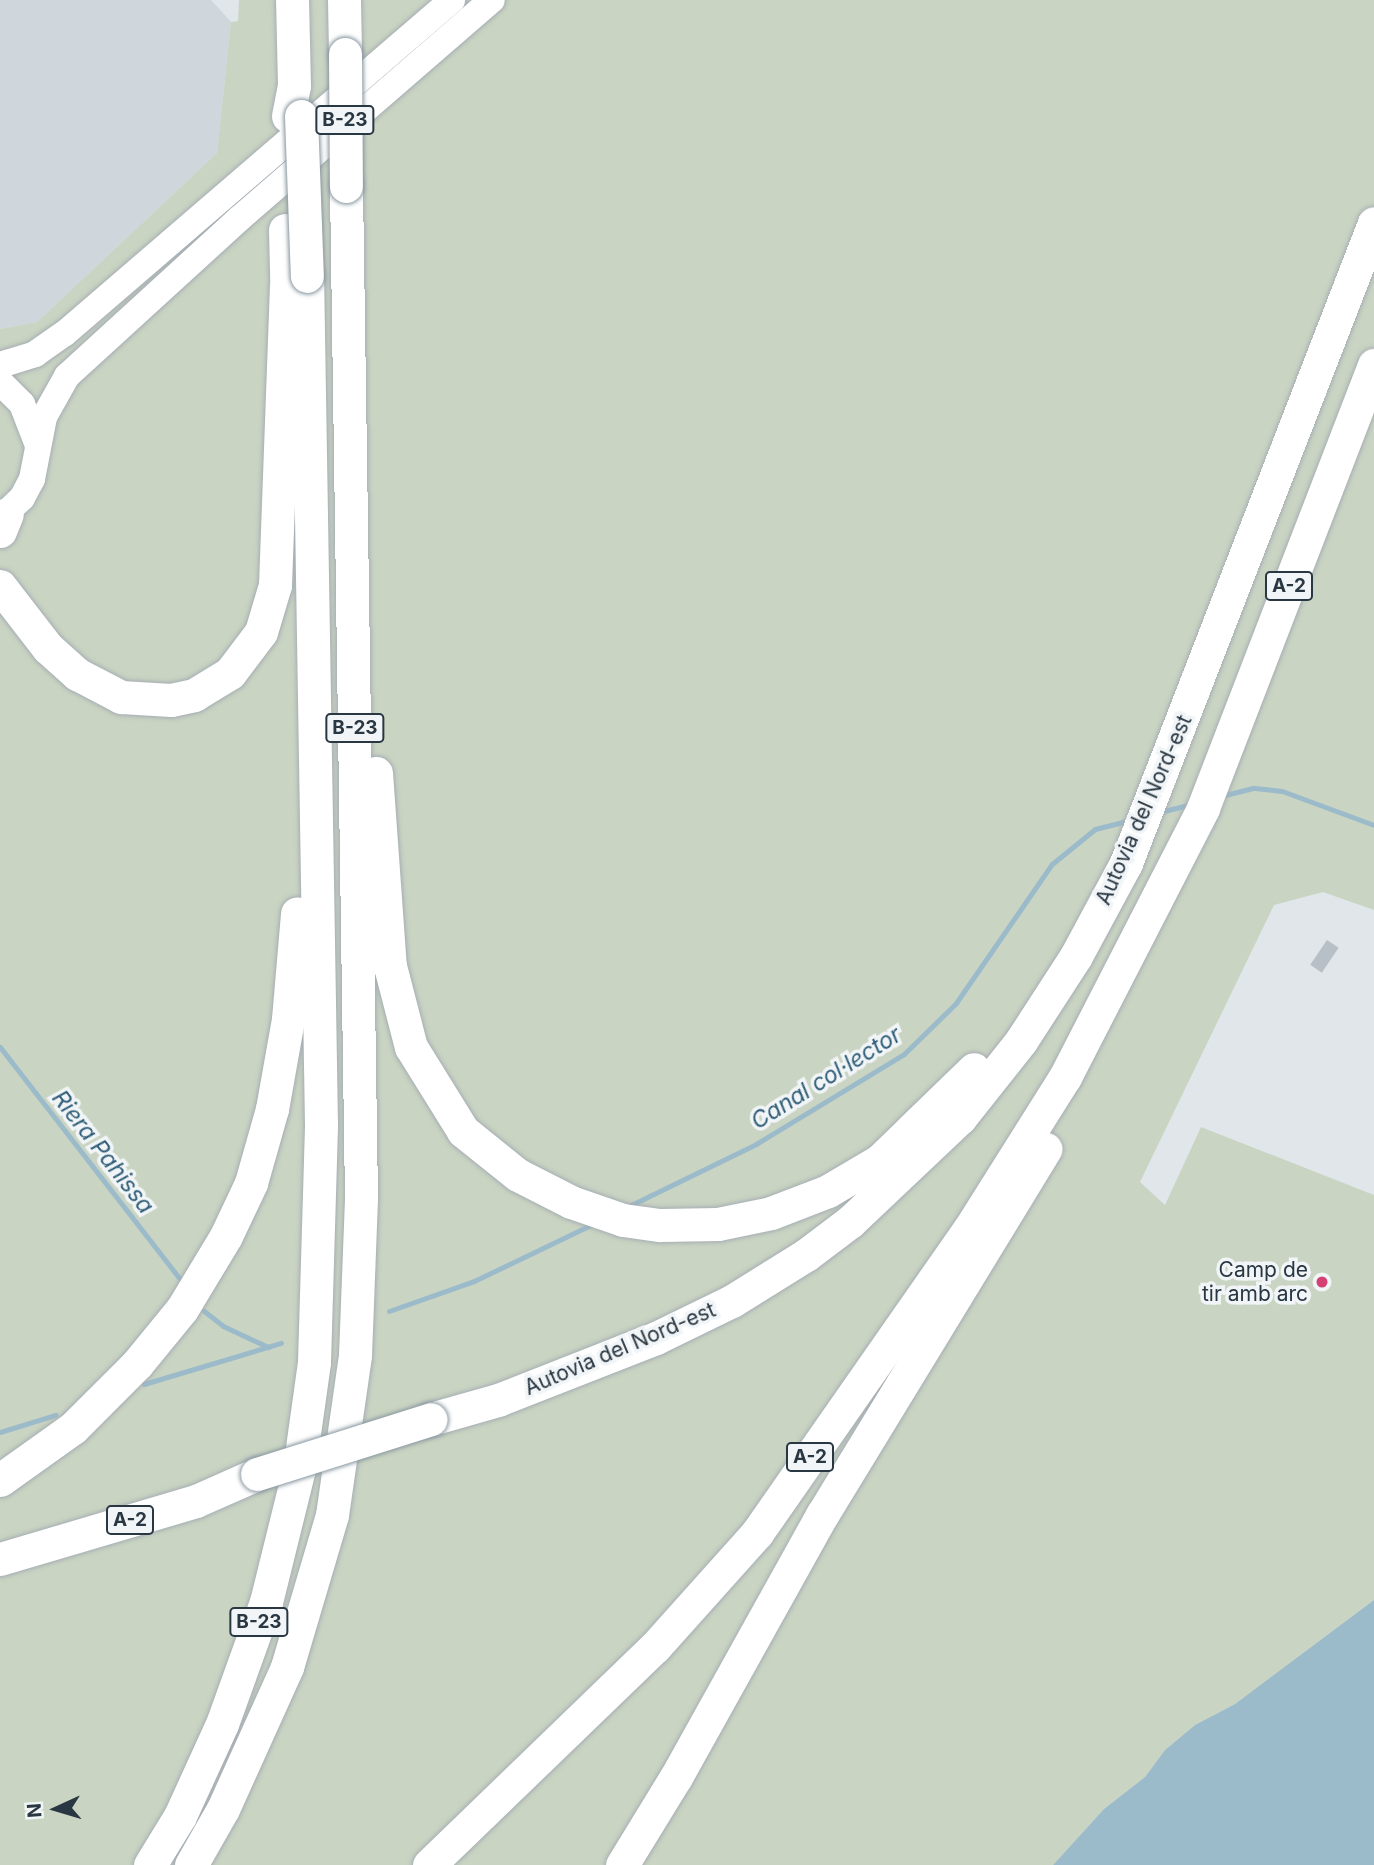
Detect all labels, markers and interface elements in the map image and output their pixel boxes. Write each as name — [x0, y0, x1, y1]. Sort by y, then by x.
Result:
road number: B-23 — [315, 104, 375, 136]
road number: A-2 — [1264, 570, 1314, 601]
street label: Autovia del Nord-est — [1091, 711, 1197, 909]
road number: B-23 — [325, 712, 385, 744]
water label: Canal col·lector — [746, 1021, 906, 1135]
water label: Riera Pahissa — [46, 1085, 160, 1219]
place label: Camp de tir amb arc — [1202, 1257, 1308, 1307]
marker: Camp de tir amb arc — [1314, 1274, 1330, 1290]
street label: Autovia del Nord-est — [521, 1297, 719, 1401]
road number: A-2 — [786, 1442, 834, 1472]
road number: A-2 — [106, 1504, 154, 1536]
road number: B-23 — [229, 1606, 289, 1638]
north arrow — [21, 1774, 91, 1844]
text: N — [23, 1802, 47, 1819]

